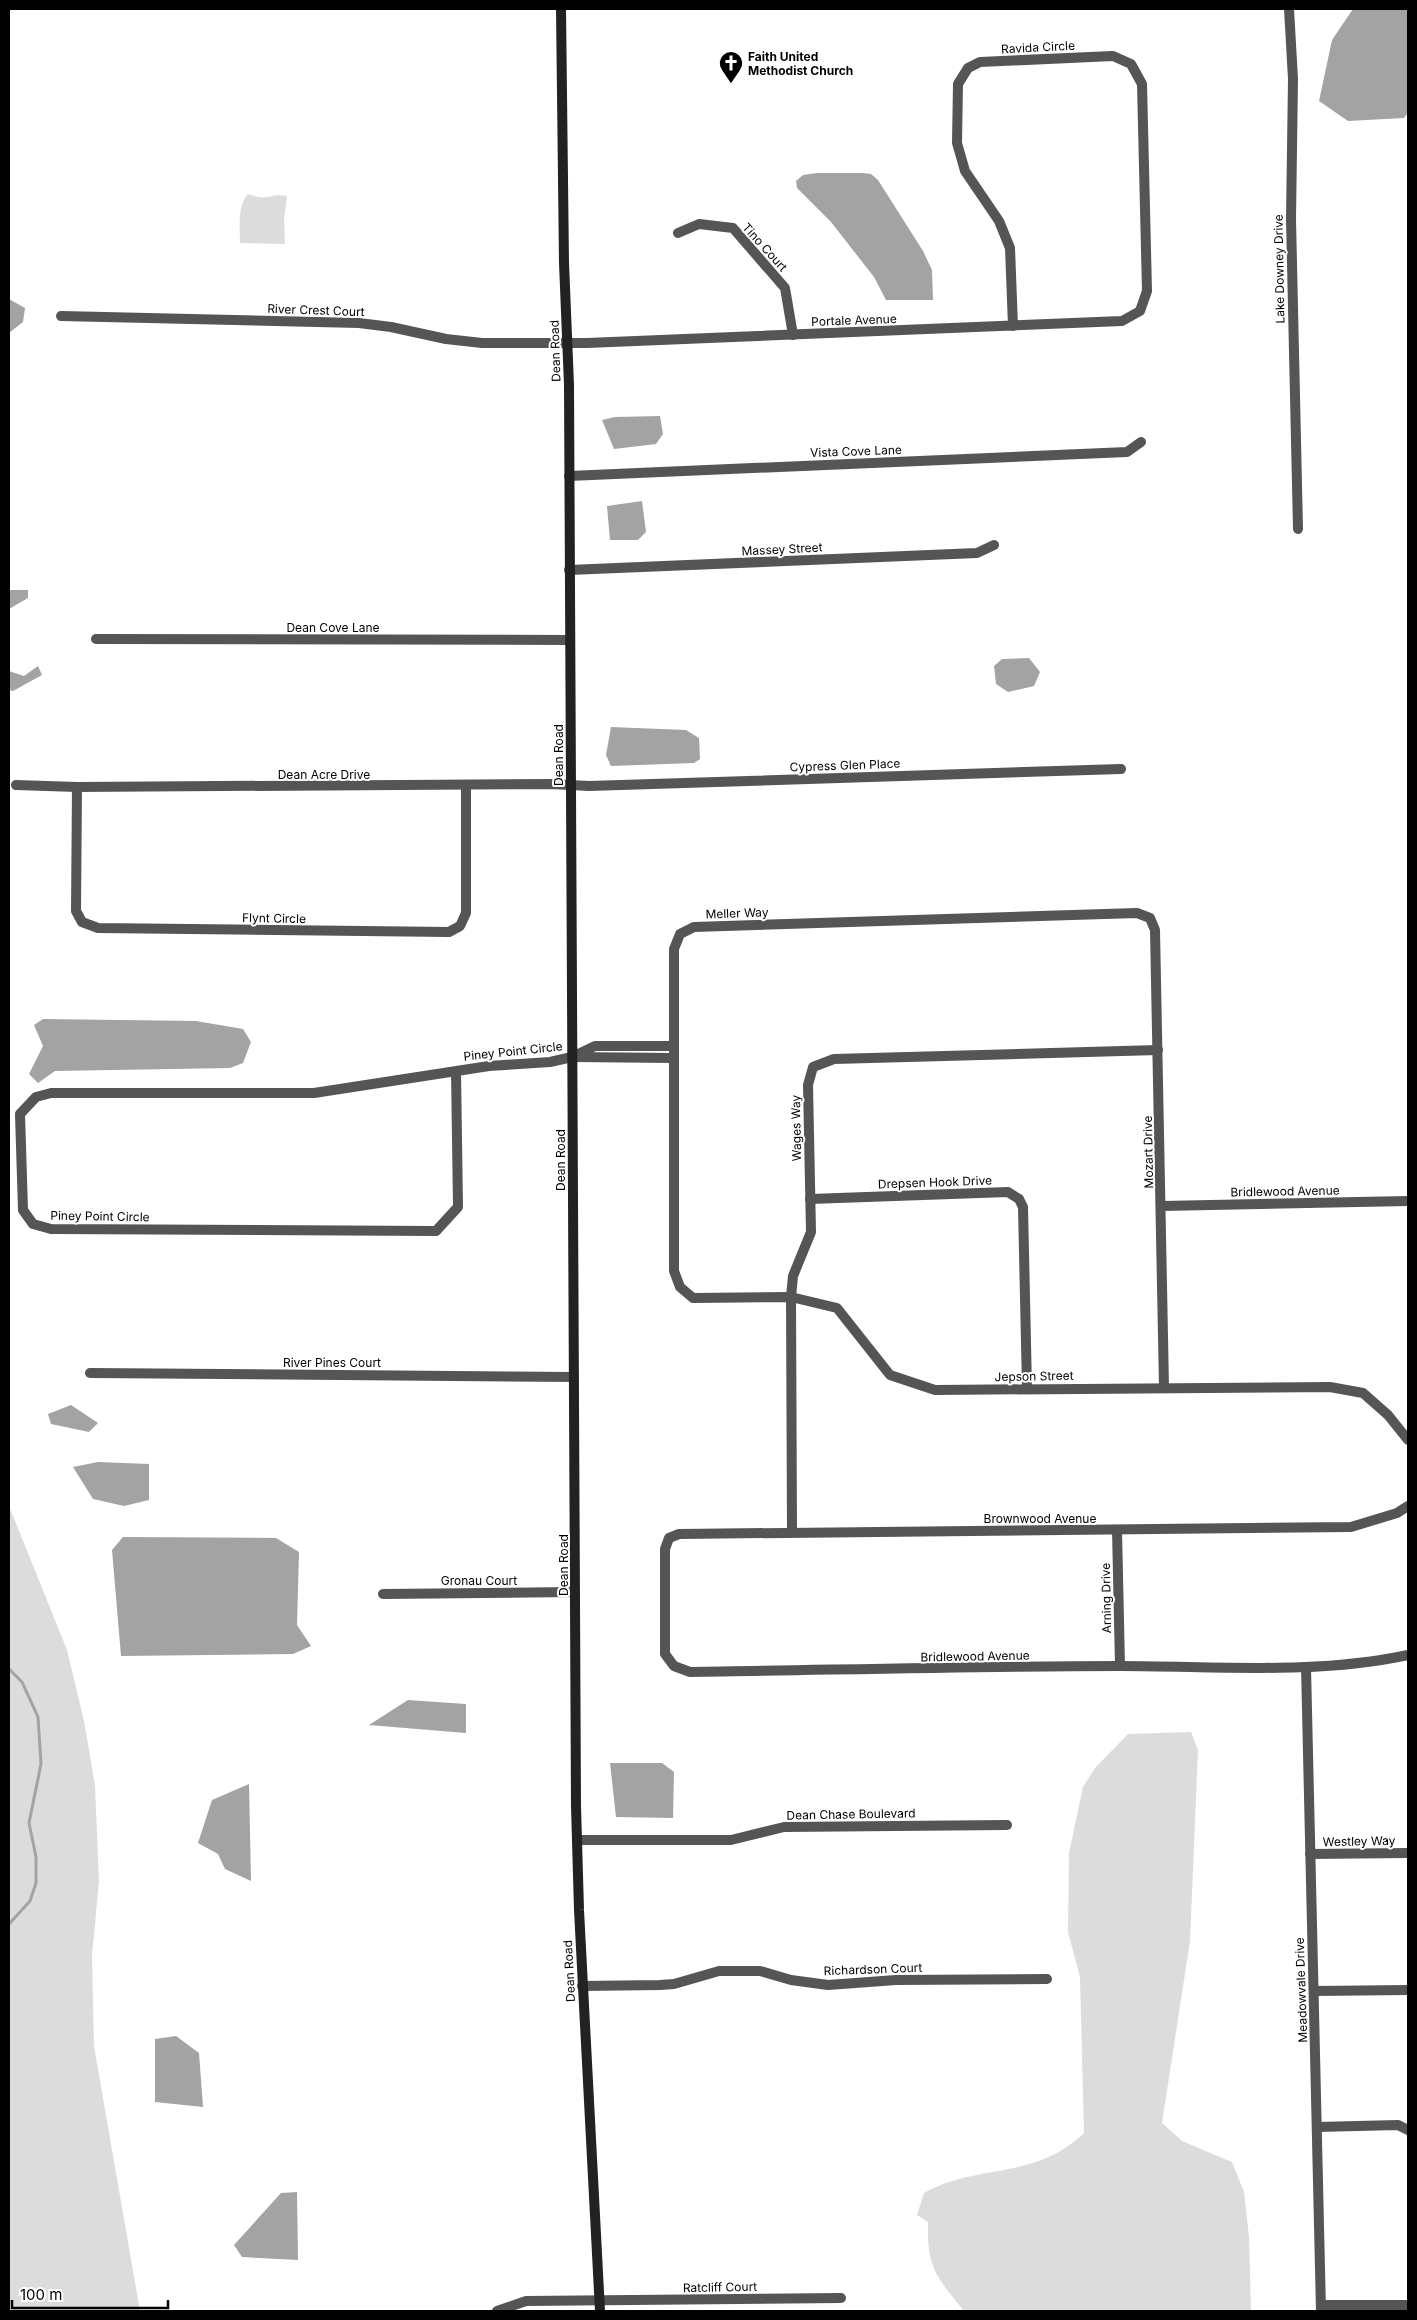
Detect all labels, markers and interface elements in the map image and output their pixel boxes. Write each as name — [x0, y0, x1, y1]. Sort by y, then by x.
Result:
street label: Ravida Circle — [1001, 38, 1075, 56]
place label: Faith United Methodist Church — [748, 49, 853, 78]
church icon: Faith United Methodist Church — [718, 50, 744, 84]
street label: Lake Downey Drive — [1271, 214, 1287, 324]
street label: Tino Court — [739, 220, 791, 274]
street label: River Crest Court — [267, 301, 365, 319]
street label: Portale Avenue — [811, 311, 897, 329]
street label: Dean Road — [546, 320, 564, 382]
street label: Vista Cove Lane — [810, 442, 902, 460]
street label: Massey Street — [741, 539, 823, 559]
street label: Dean Cove Lane — [286, 620, 380, 635]
street label: Dean Road — [551, 724, 566, 786]
street label: Cypress Glen Place — [789, 756, 901, 774]
street label: Dean Acre Drive — [278, 767, 370, 782]
street label: Meller Way — [705, 904, 769, 922]
street label: Flynt Circle — [242, 910, 306, 926]
street label: Piney Point Circle — [463, 1038, 563, 1064]
street label: Wages Way — [788, 1094, 804, 1161]
street label: Mozart Drive — [1140, 1115, 1156, 1189]
street label: Dean Road — [553, 1129, 568, 1191]
street label: Drepsen Hook Drive — [878, 1173, 992, 1191]
street label: Bridlewood Avenue — [1230, 1183, 1340, 1199]
street label: Piney Point Circle — [50, 1208, 150, 1224]
street label: River Pines Court — [283, 1355, 381, 1370]
street label: Jepson Street — [994, 1368, 1074, 1384]
street label: Brownwood Avenue — [984, 1511, 1096, 1526]
street label: Dean Road — [556, 1534, 571, 1596]
street label: Arning Drive — [1098, 1563, 1114, 1633]
street label: Gronau Court — [441, 1573, 517, 1588]
street label: Bridlewood Avenue — [920, 1648, 1030, 1664]
street label: Dean Chase Boulevard — [786, 1805, 916, 1823]
street label: Westley Way — [1322, 1833, 1396, 1849]
street label: Meadowvale Drive — [1292, 1937, 1310, 2043]
street label: Dean Road — [560, 1940, 578, 2002]
street label: Richardson Court — [823, 1960, 923, 1978]
scale bar — [12, 2278, 169, 2310]
street label: Ratcliff Court — [683, 2279, 757, 2295]
text: 100 m — [20, 2285, 62, 2304]

